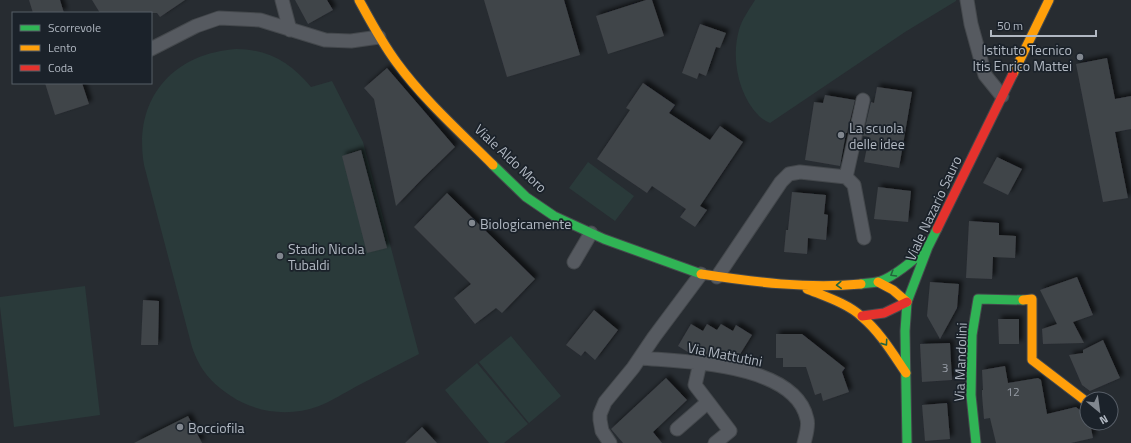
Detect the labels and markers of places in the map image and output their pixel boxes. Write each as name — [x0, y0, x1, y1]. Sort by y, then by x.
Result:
place label: Istituto Tecnico Itis Enrico Mattei — [973, 39, 1072, 76]
marker: Istituto Tecnico Itis Enrico Mattei — [1075, 52, 1085, 62]
place label: La scuola delle idee — [849, 117, 905, 154]
marker: La scuola delle idee — [836, 130, 846, 140]
place label: Biologicamente — [480, 213, 571, 234]
marker: Biologicamente — [467, 218, 477, 228]
place label: Stadio Nicola Tubaldi — [288, 238, 365, 275]
marker: Stadio Nicola Tubaldi — [275, 251, 285, 261]
place label: Bocciofila — [188, 417, 245, 438]
marker: Bocciofila — [175, 422, 185, 432]

